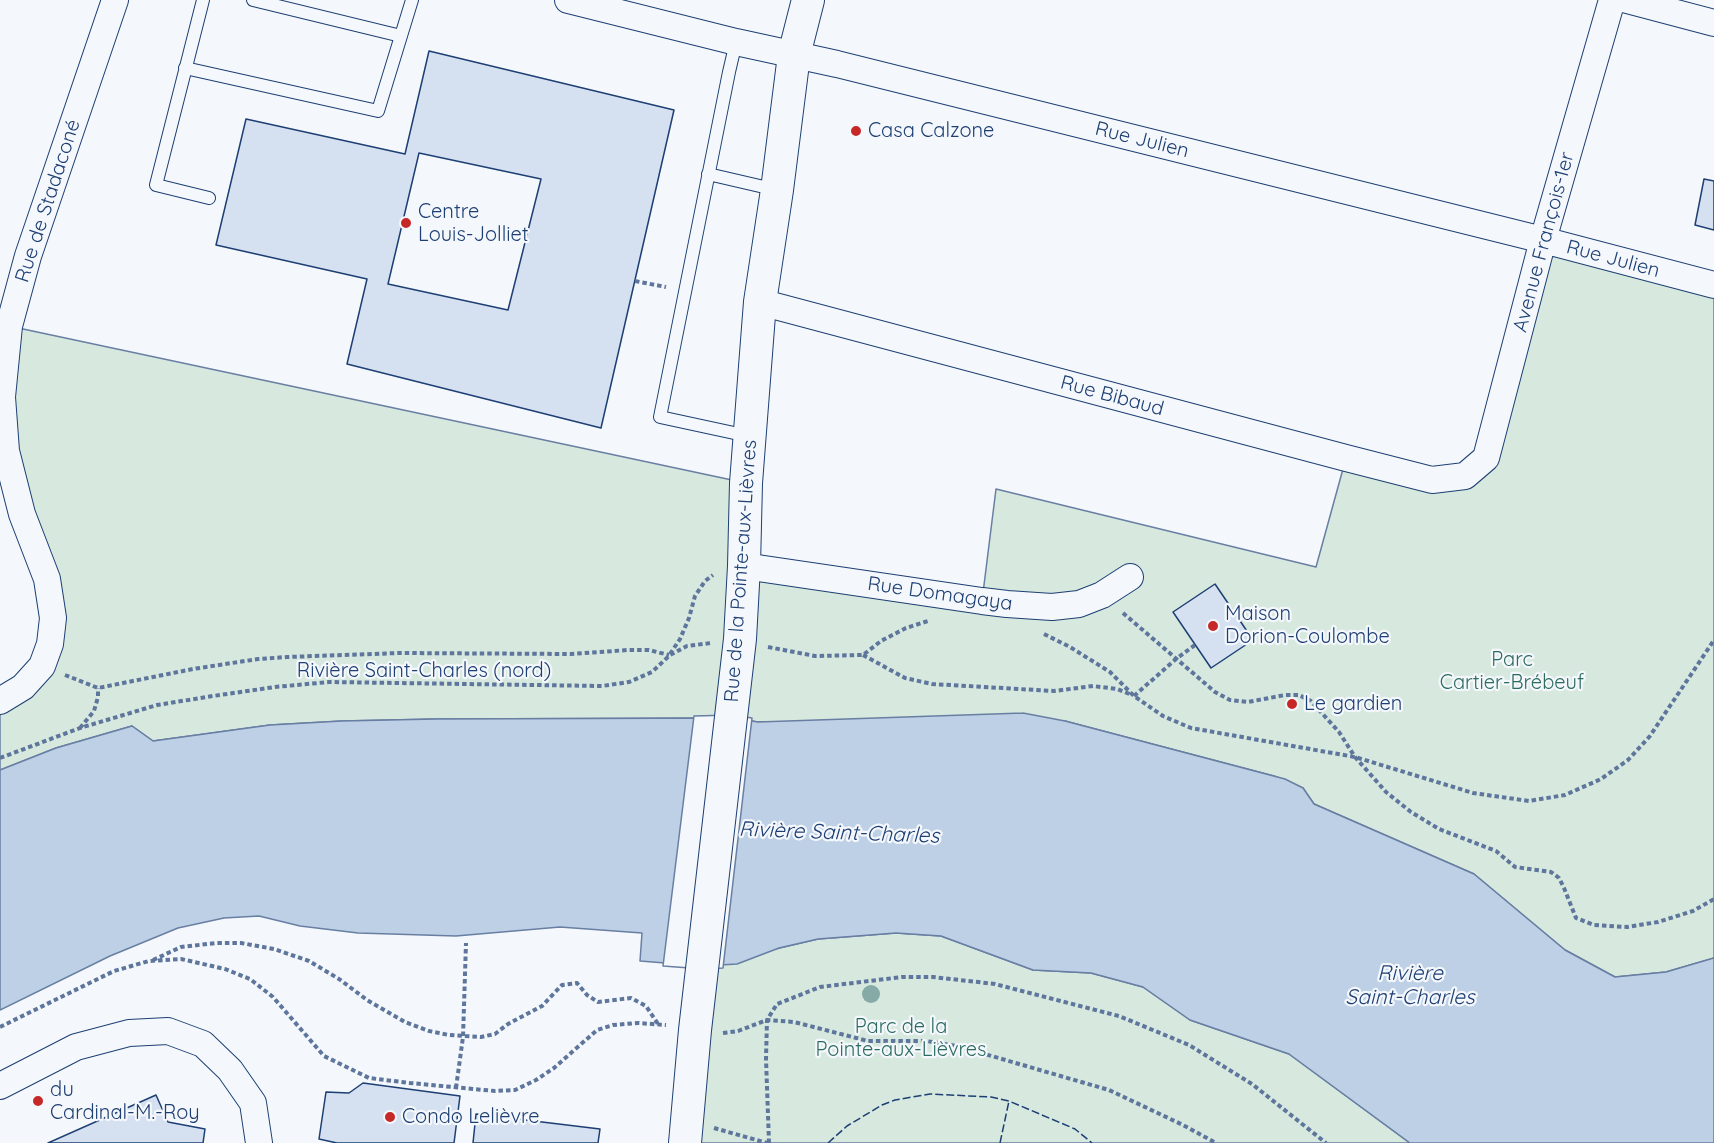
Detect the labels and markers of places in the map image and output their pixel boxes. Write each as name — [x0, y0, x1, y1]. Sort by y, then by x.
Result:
place label: Casa Calzone — [868, 119, 994, 143]
marker: Casa Calzone — [849, 124, 863, 138]
place label: Centre Louis-Jolliet — [418, 200, 529, 247]
marker: Centre Louis-Jolliet — [399, 216, 413, 230]
place label: Maison Dorion-Coulombe — [1225, 602, 1390, 649]
marker: Maison Dorion-Coulombe — [1206, 619, 1220, 633]
place label: Le gardien — [1304, 692, 1402, 716]
marker: Le gardien — [1285, 697, 1299, 711]
place label: du Cardinal-M.-Roy — [50, 1078, 200, 1125]
marker: du Cardinal-M.-Roy — [31, 1094, 45, 1108]
place label: Condo Lelièvre — [402, 1105, 540, 1129]
marker: Condo Lelièvre — [383, 1110, 397, 1124]

